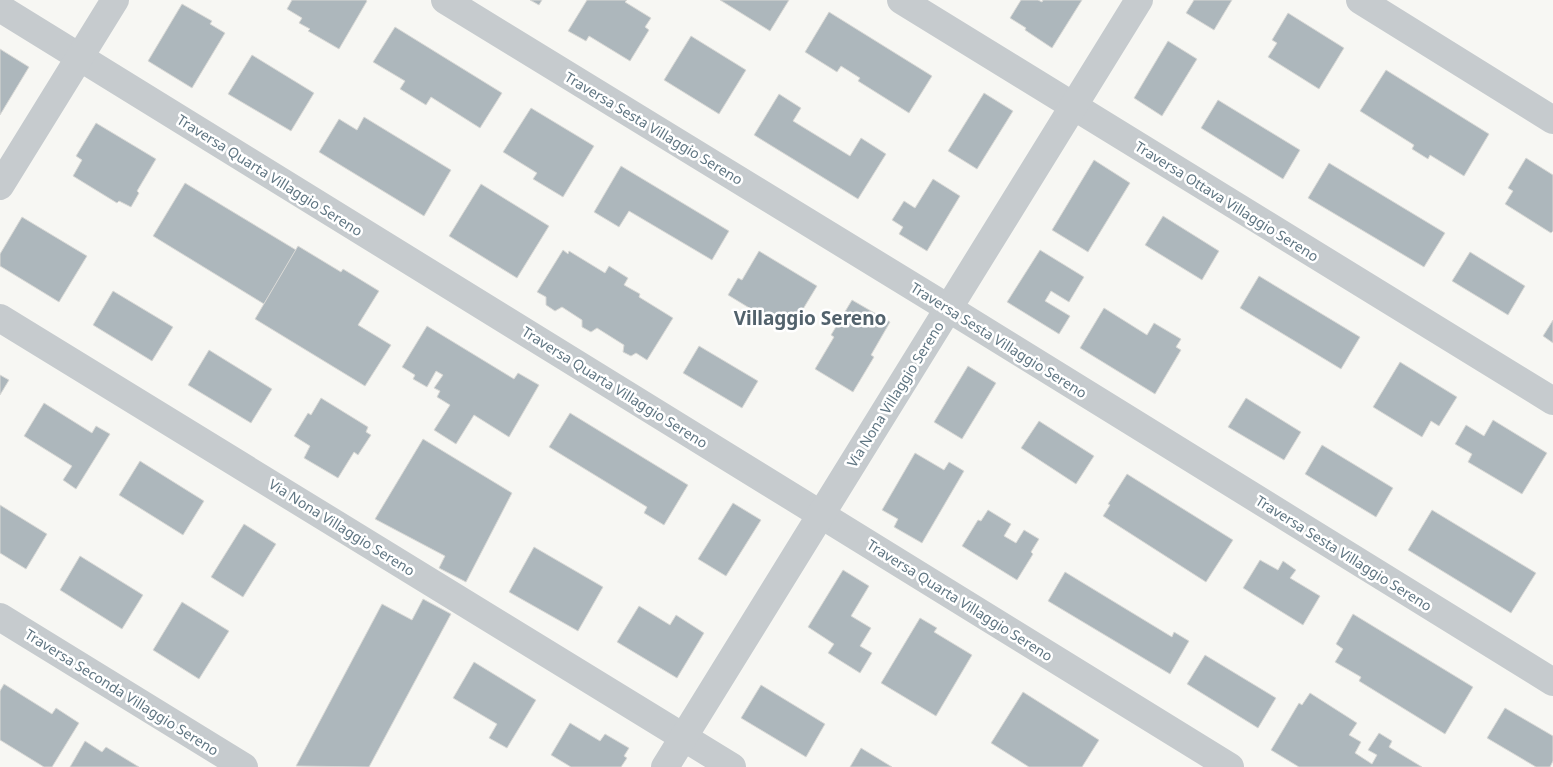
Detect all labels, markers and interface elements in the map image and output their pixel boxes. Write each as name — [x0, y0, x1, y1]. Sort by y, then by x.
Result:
street label: Traversa Sesta Villaggio Sereno — [562, 67, 746, 189]
street label: Traversa Quarta Villaggio Sereno — [174, 110, 366, 240]
street label: Traversa Ottava Villaggio Sereno — [1132, 136, 1322, 266]
street label: Traversa Sesta Villaggio Sereno — [907, 278, 1091, 402]
district label: Villaggio Sereno — [734, 305, 886, 331]
street label: Via Nona Villaggio Sereno — [842, 317, 948, 471]
street label: Traversa Quarta Villaggio Sereno — [519, 322, 711, 452]
street label: Via Nona Villaggio Sereno — [265, 474, 419, 580]
street label: Traversa Sesta Villaggio Sereno — [1252, 491, 1436, 615]
street label: Traversa Quarta Villaggio Sereno — [864, 535, 1056, 665]
street label: Traversa Seconda Villaggio Sereno — [22, 624, 222, 760]

